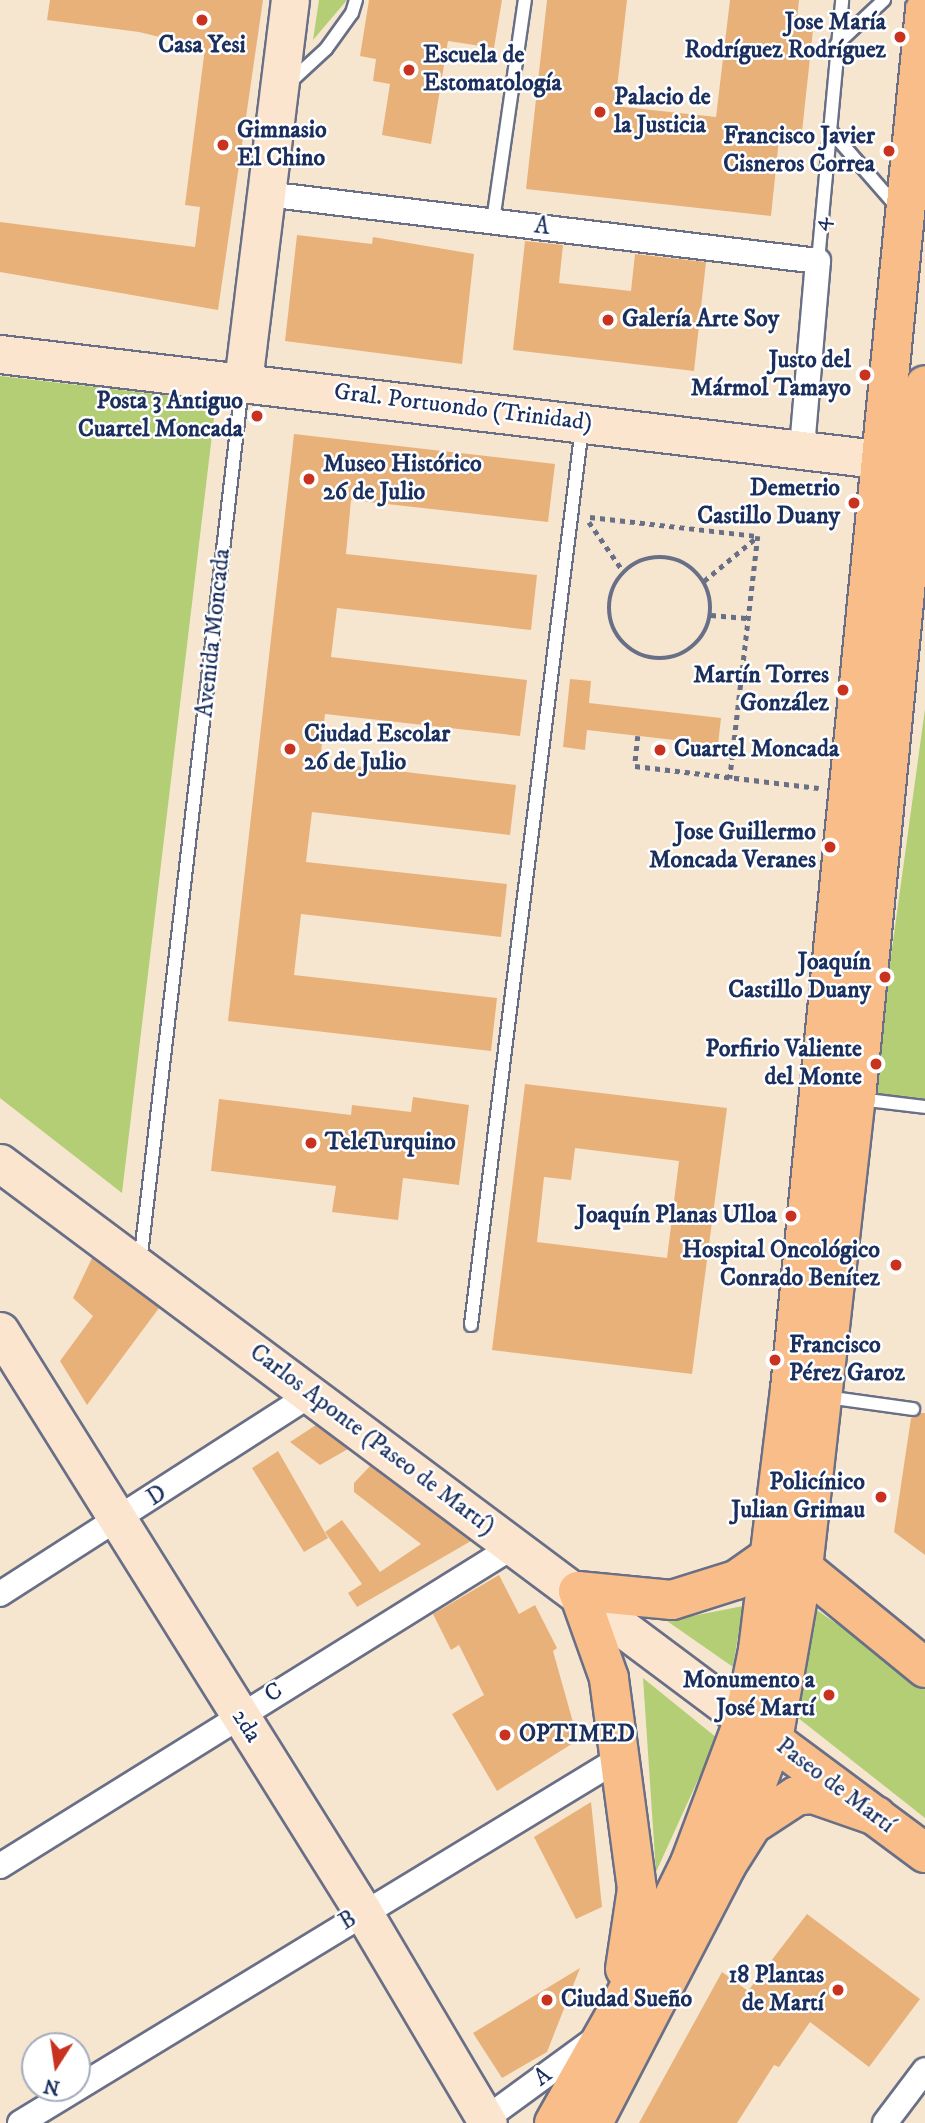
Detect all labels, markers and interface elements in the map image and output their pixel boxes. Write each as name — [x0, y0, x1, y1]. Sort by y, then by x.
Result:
place label: Jose María Rodríguez Rodríguez — [684, 9, 886, 65]
marker: Casa Yesi — [194, 12, 210, 28]
marker: Jose María Rodríguez Rodríguez — [892, 29, 908, 45]
place label: Casa Yesi — [158, 32, 246, 60]
place label: Escuela de Estomatología — [423, 42, 562, 98]
marker: Escuela de Estomatología — [401, 62, 417, 78]
place label: Palacio de la Justicia — [614, 84, 711, 140]
marker: Palacio de la Justicia — [592, 104, 608, 120]
place label: Gimnasio El Chino — [237, 117, 327, 173]
place label: Francisco Javier Cisneros Correa — [723, 123, 875, 179]
marker: Gimnasio El Chino — [215, 137, 231, 153]
marker: Francisco Javier Cisneros Correa — [881, 143, 897, 159]
street label: A — [533, 212, 551, 242]
street label: 4 — [806, 216, 836, 232]
place label: Galería Arte Soy — [622, 306, 779, 334]
marker: Galería Arte Soy — [600, 312, 616, 328]
place label: Justo del Mármol Tamayo — [691, 347, 851, 403]
marker: Justo del Mármol Tamayo — [857, 367, 873, 383]
street label: Gral. Portuondo (Trinidad) — [332, 378, 594, 438]
place label: Posta 3 Antiguo Cuartel Moncada — [78, 388, 243, 444]
marker: Posta 3 Antiguo Cuartel Moncada — [249, 408, 265, 424]
place label: Museo Histórico 26 de Julio — [323, 451, 482, 507]
marker: Museo Histórico 26 de Julio — [301, 471, 317, 487]
place label: Demetrio Castillo Duany — [697, 475, 840, 531]
marker: Demetrio Castillo Duany — [846, 495, 862, 511]
street label: Avenida Moncada — [191, 547, 237, 719]
place label: Martín Torres González — [693, 662, 829, 718]
marker: Martín Torres González — [835, 682, 851, 698]
place label: Ciudad Escolar 26 de Julio — [304, 721, 450, 777]
place label: Cuartel Moncada — [674, 736, 839, 764]
marker: Ciudad Escolar 26 de Julio — [282, 741, 298, 757]
marker: Cuartel Moncada — [652, 742, 668, 758]
place label: Jose Guillermo Moncada Veranes — [649, 819, 816, 875]
marker: Jose Guillermo Moncada Veranes — [822, 839, 838, 855]
place label: Joaquín Castillo Duany — [728, 949, 871, 1005]
marker: Joaquín Castillo Duany — [877, 969, 893, 985]
place label: Porfirio Valiente del Monte — [705, 1036, 862, 1092]
marker: Porfirio Valiente del Monte — [868, 1056, 884, 1072]
place label: TeleTurquino — [325, 1129, 456, 1157]
marker: TeleTurquino — [303, 1135, 319, 1151]
place label: Joaquín Planas Ulloa — [577, 1202, 777, 1230]
marker: Joaquín Planas Ulloa — [783, 1208, 799, 1224]
place label: Hospital Oncológico Conrado Benítez — [682, 1237, 880, 1293]
marker: Hospital Oncológico Conrado Benítez — [886, 1255, 906, 1275]
place label: Francisco Pérez Garoz — [789, 1332, 905, 1388]
street label: Carlos Aponte (Paseo de Martí) — [244, 1338, 500, 1542]
marker: Francisco Pérez Garoz — [767, 1352, 783, 1368]
place label: Policínico Julian Grimau — [731, 1469, 865, 1525]
street label: D — [142, 1479, 172, 1513]
marker: Policínico Julian Grimau — [871, 1487, 891, 1507]
place label: Monumento a José Martí — [683, 1667, 815, 1723]
street label: C — [260, 1677, 288, 1709]
marker: Monumento a José Martí — [821, 1687, 837, 1703]
street label: 2da — [225, 1704, 267, 1748]
place label: OPTIMED — [519, 1721, 635, 1749]
marker: OPTIMED — [497, 1727, 513, 1743]
street label: Paseo de Martí — [770, 1732, 900, 1840]
street label: B — [334, 1905, 362, 1937]
place label: 18 Plantas de Martí — [728, 1962, 824, 2018]
marker: 18 Plantas de Martí — [830, 1982, 846, 1998]
place label: Ciudad Sueño — [561, 1986, 692, 2014]
marker: Ciudad Sueño — [539, 1992, 555, 2008]
north arrow — [21, 2032, 91, 2102]
street label: A — [528, 2061, 558, 2093]
text: N — [42, 2073, 62, 2099]

